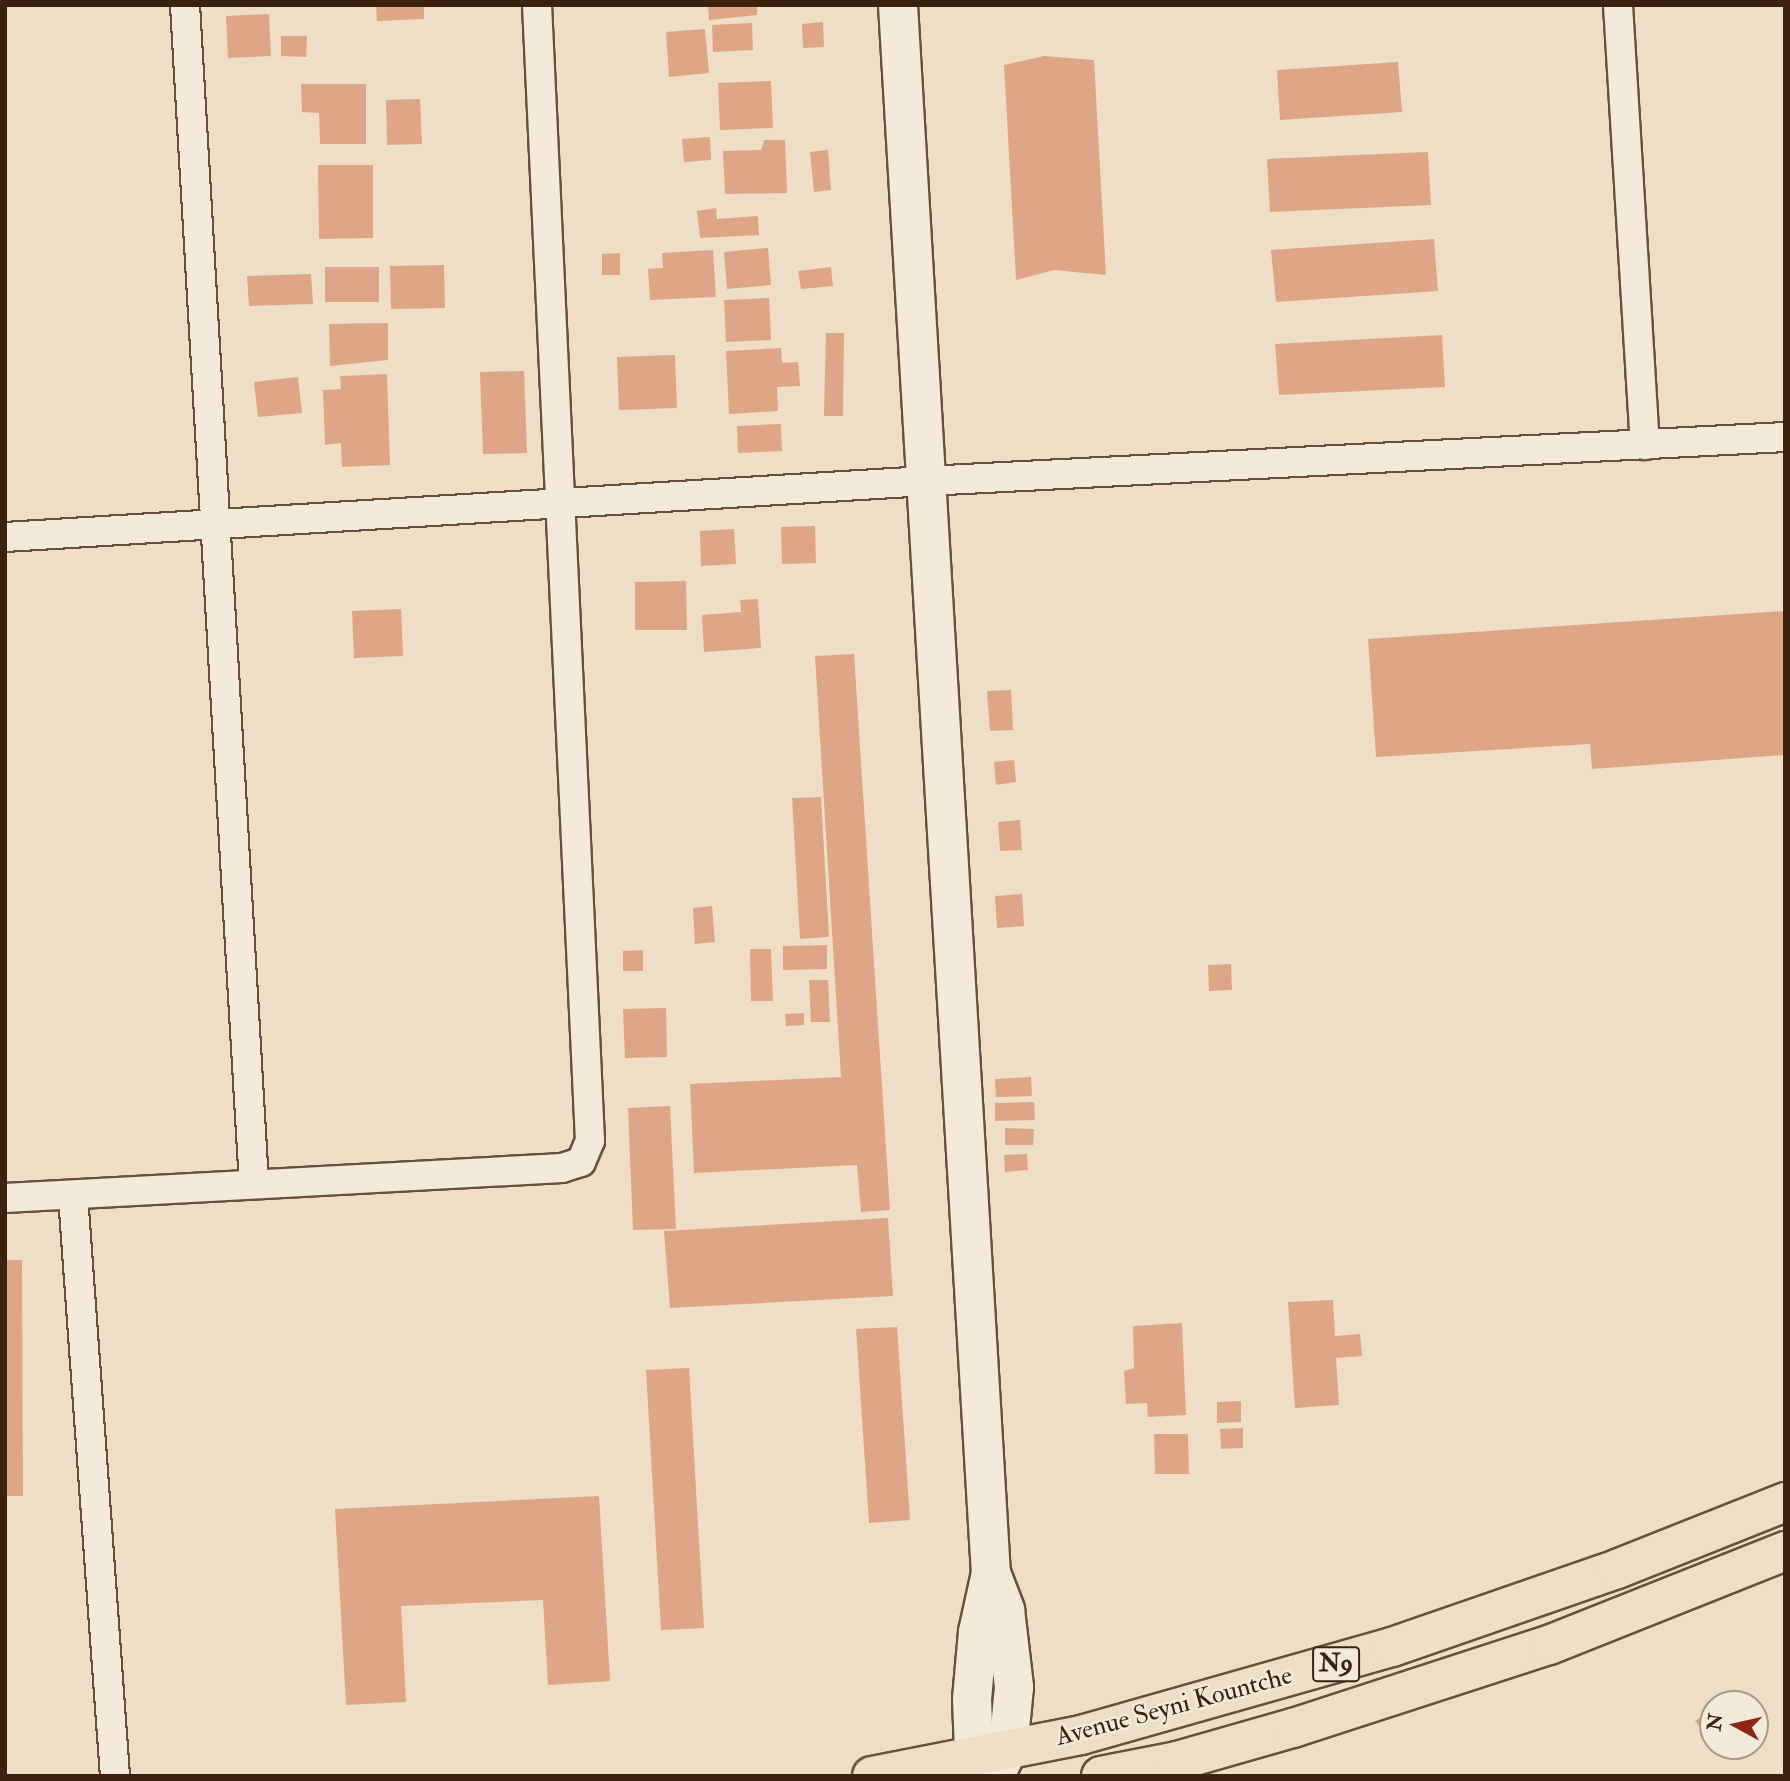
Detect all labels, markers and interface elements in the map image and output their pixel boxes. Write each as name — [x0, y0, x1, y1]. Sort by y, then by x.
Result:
road number: N9 — [1312, 1644, 1360, 1684]
street label: Avenue Seyni Kountche — [1052, 1660, 1296, 1754]
north arrow — [1699, 1690, 1769, 1760]
text: N — [1702, 1712, 1728, 1732]

